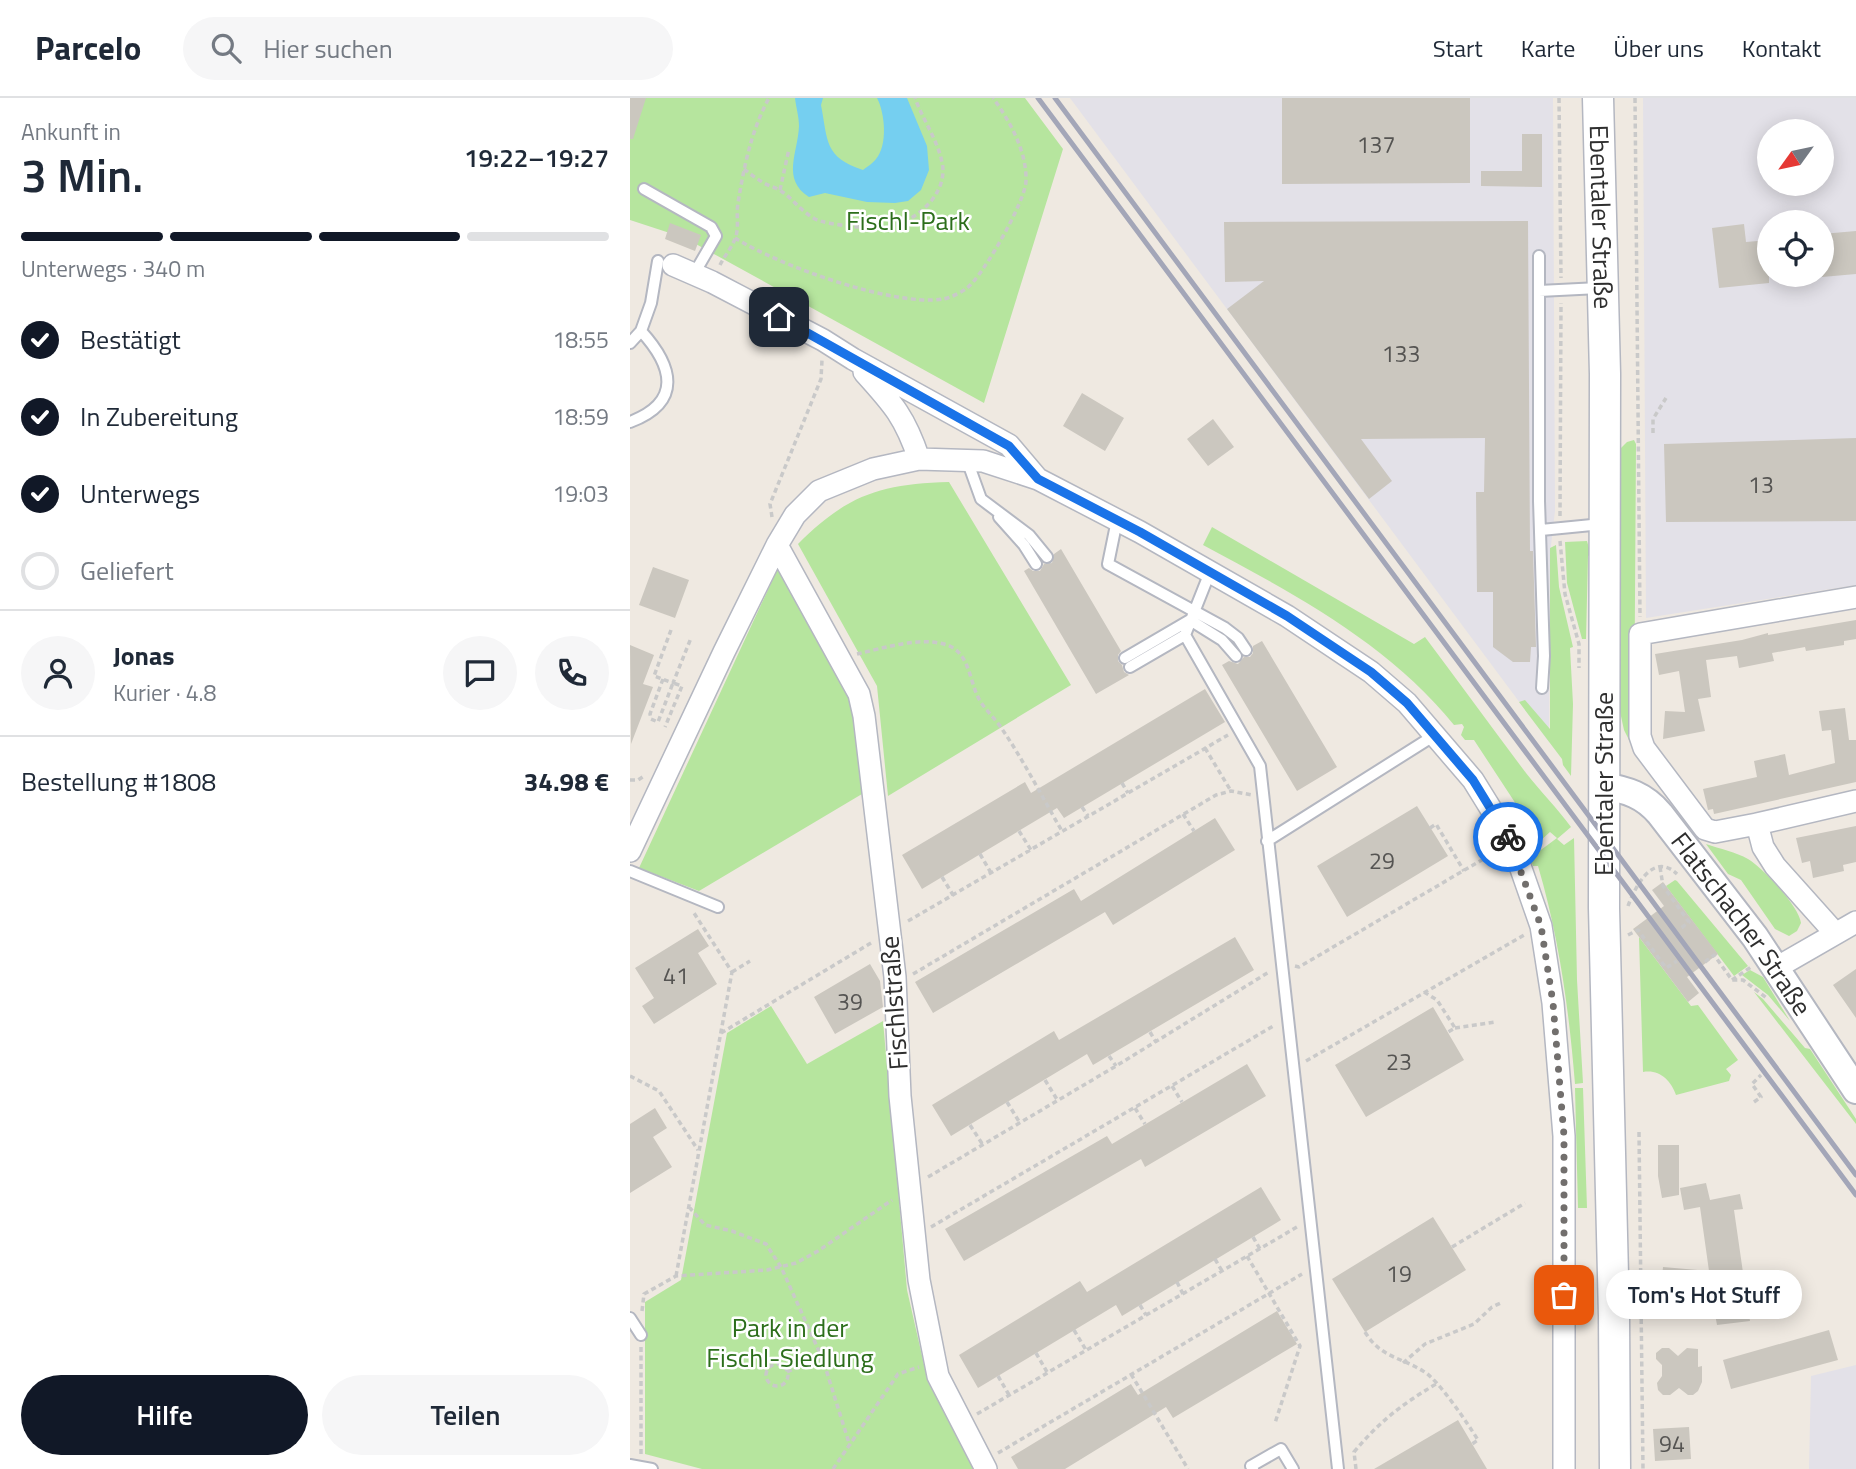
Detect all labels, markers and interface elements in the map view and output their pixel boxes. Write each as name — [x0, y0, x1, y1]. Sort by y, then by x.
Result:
search box — [183, 17, 673, 80]
text: Parcelo — [35, 23, 141, 73]
icon: search — [207, 29, 245, 67]
text: Hier suchen — [263, 29, 393, 68]
text: Start — [1433, 30, 1483, 66]
text: Karte — [1521, 30, 1575, 66]
text: Über uns — [1613, 30, 1704, 66]
text: Kontakt — [1742, 30, 1821, 66]
text: Ankunft in — [21, 114, 121, 149]
north arrow — [1757, 119, 1834, 196]
map controls — [1757, 119, 1834, 287]
street label: Ebentaler Straße — [1580, 124, 1623, 310]
house number: 137 — [1357, 127, 1395, 162]
text: 19:22–19:27 — [464, 138, 609, 177]
text: 3 Min. — [21, 140, 143, 210]
park label: Fischl-Park — [846, 201, 970, 240]
button: locate — [1757, 210, 1834, 287]
text: Unterwegs · 340 m — [21, 251, 205, 286]
pin — [749, 287, 809, 347]
icon: home — [760, 298, 798, 336]
text: Bestätigt — [80, 320, 181, 359]
icon: check — [21, 321, 59, 359]
text: 18:55 — [552, 322, 609, 357]
house number: 133 — [1382, 336, 1420, 371]
text: In Zubereitung — [80, 397, 238, 436]
icon: check — [21, 398, 59, 436]
text: 18:59 — [552, 399, 609, 434]
house number: 13 — [1748, 467, 1774, 502]
text: Unterwegs — [80, 474, 200, 513]
icon: check — [21, 475, 59, 513]
text: 19:03 — [552, 476, 609, 511]
text: Geliefert — [80, 551, 174, 590]
button: person — [21, 636, 95, 710]
text: Jonas — [113, 636, 175, 675]
button: chat — [443, 636, 517, 710]
button: phone — [535, 636, 609, 710]
text: Kurier · 4.8 — [113, 675, 216, 710]
street label: Ebentaler Straße — [1584, 692, 1623, 876]
text: Bestellung #1808 — [21, 762, 216, 801]
text: 34.98 € — [524, 762, 609, 801]
courier — [1473, 802, 1543, 872]
icon: bike — [1489, 818, 1527, 856]
street label: Flatschacher Straße — [1662, 824, 1822, 1023]
house number: 29 — [1369, 843, 1395, 878]
street label: Fischlstraße — [869, 935, 918, 1071]
house number: 41 — [663, 958, 689, 993]
house number: 39 — [837, 984, 863, 1019]
house number: 23 — [1386, 1044, 1412, 1079]
house number: 19 — [1386, 1256, 1412, 1291]
pin — [1534, 1265, 1594, 1325]
callout: Tom's Hot Stuff — [1606, 1270, 1802, 1320]
icon: bag — [1545, 1276, 1583, 1314]
text: Tom's Hot Stuff — [1628, 1277, 1780, 1312]
park label: Park in der Fischl-Siedlung — [706, 1308, 874, 1377]
button: Hilfe — [21, 1375, 308, 1455]
button: Teilen — [322, 1375, 609, 1455]
house number: 94 — [1659, 1426, 1685, 1461]

